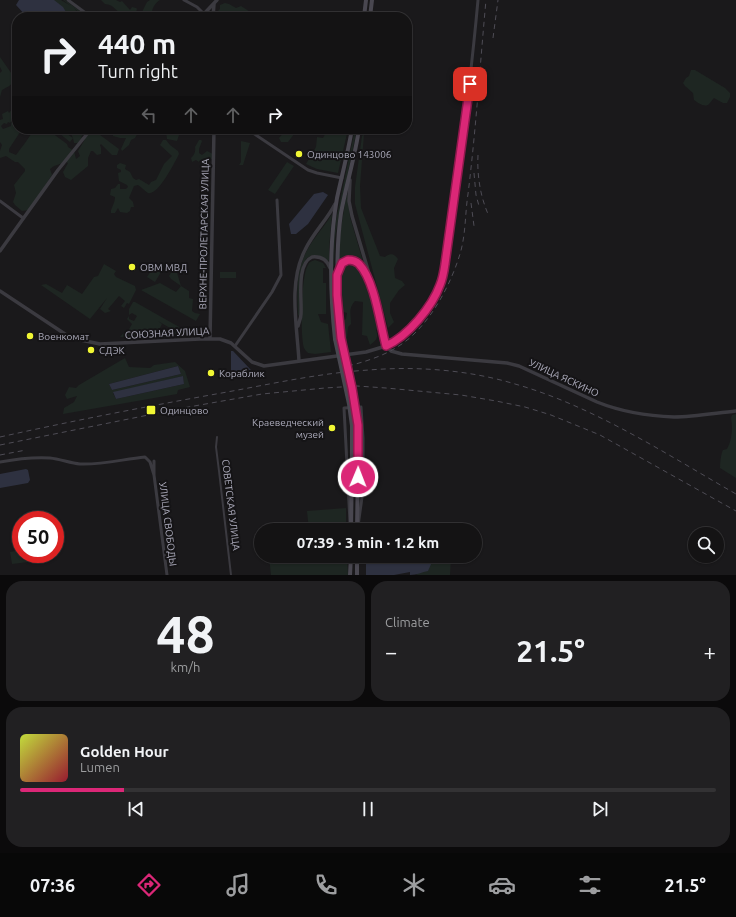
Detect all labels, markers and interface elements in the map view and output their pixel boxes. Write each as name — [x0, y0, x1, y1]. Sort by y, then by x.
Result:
icon: right — [32, 28, 84, 80]
text: 440 m — [98, 28, 176, 59]
text: Turn right — [98, 61, 178, 81]
pin — [453, 67, 487, 101]
icon: arrive — [459, 73, 481, 95]
icon: left — [138, 104, 160, 126]
icon: ahead — [180, 104, 202, 126]
icon: ahead — [222, 104, 244, 126]
icon: right — [264, 104, 286, 126]
marker: Одинцово 143006 — [294, 149, 304, 159]
place label: Одинцово 143006 — [307, 149, 392, 160]
street label: ВЕРХНЕ-ПРОЛЕТАРСКАЯ УЛИЦА — [197, 158, 211, 309]
marker: ОВМ МВД — [127, 262, 137, 272]
place label: ОВМ МВД — [140, 262, 187, 273]
street label: СОЮЗНАЯ УЛИЦА — [125, 325, 210, 341]
marker: Военкомат — [25, 331, 35, 341]
place label: Военкомат — [38, 331, 90, 342]
marker: СДЭК — [86, 345, 96, 355]
place label: СДЭК — [99, 345, 125, 356]
street label: УЛИЦА ЯСКИНО — [527, 357, 601, 399]
marker: Кораблик — [206, 368, 216, 378]
place label: Кораблик — [219, 368, 265, 379]
marker: Одинцово — [145, 404, 157, 416]
place label: Одинцово — [160, 405, 208, 416]
place label: Краеведческий музей — [252, 417, 324, 440]
marker: Краеведческий музей — [327, 423, 337, 433]
position arrow — [337, 456, 379, 498]
street label: СОВЕТСКАЯ УЛИЦА — [220, 459, 242, 552]
street label: УЛИЦА СВОБОДЫ — [157, 481, 179, 567]
speed limit sign: 50 — [12, 511, 64, 563]
map controls — [688, 527, 724, 563]
button: search — [688, 527, 724, 563]
text: 07:39 · 3 min · 1.2 km — [297, 534, 439, 551]
text: 48 — [156, 605, 215, 663]
text: Climate — [385, 615, 430, 629]
text: 21.5° — [516, 634, 585, 668]
text: − — [385, 639, 397, 664]
text: + — [704, 639, 716, 664]
text: km/h — [170, 660, 201, 674]
text: Golden Hour — [80, 743, 169, 760]
text: Lumen — [80, 760, 120, 774]
icon: previous — [125, 798, 147, 820]
icon: pause — [357, 798, 379, 820]
icon: next — [589, 798, 611, 820]
icon: directions — [135, 871, 163, 899]
icon: music — [224, 871, 252, 899]
icon: phone — [312, 871, 340, 899]
icon: climate — [400, 871, 428, 899]
icon: car — [488, 871, 516, 899]
icon: filters — [576, 871, 604, 899]
text: 07:36 — [30, 875, 75, 895]
text: 21.5° — [665, 875, 706, 895]

